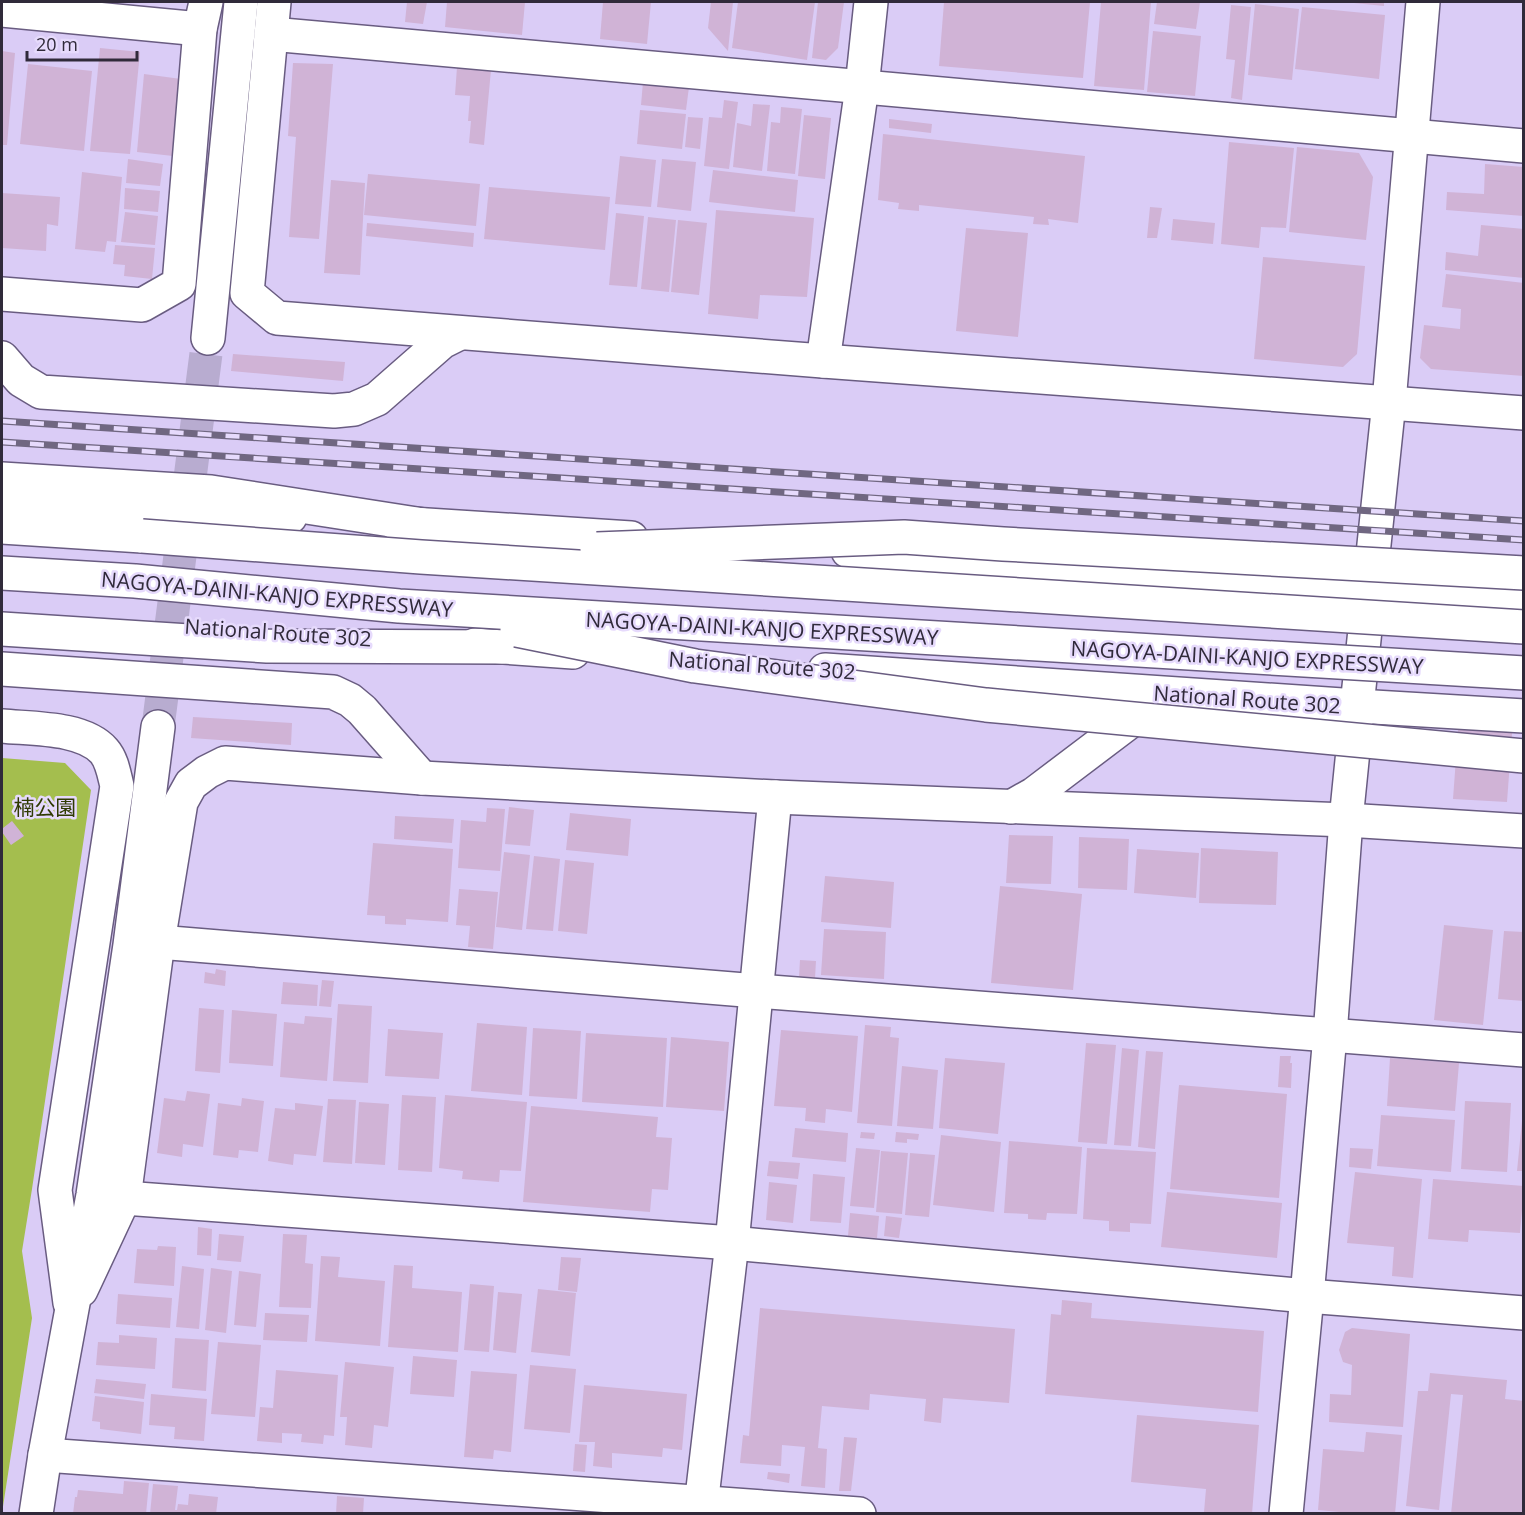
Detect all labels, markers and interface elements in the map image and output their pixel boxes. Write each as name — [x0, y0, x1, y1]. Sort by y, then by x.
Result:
scale bar — [27, 24, 136, 62]
text: 20 m — [36, 32, 78, 56]
street label: NAGOYA-DAINI-KANJO EXPRESSWAY — [100, 565, 454, 623]
street label: NAGOYA-DAINI-KANJO EXPRESSWAY — [585, 605, 939, 651]
street label: National Route 302 — [184, 611, 372, 653]
street label: NAGOYA-DAINI-KANJO EXPRESSWAY — [1070, 634, 1424, 680]
street label: National Route 302 — [668, 644, 856, 686]
street label: National Route 302 — [1153, 678, 1341, 720]
park label: 楠公園 — [14, 793, 77, 821]

